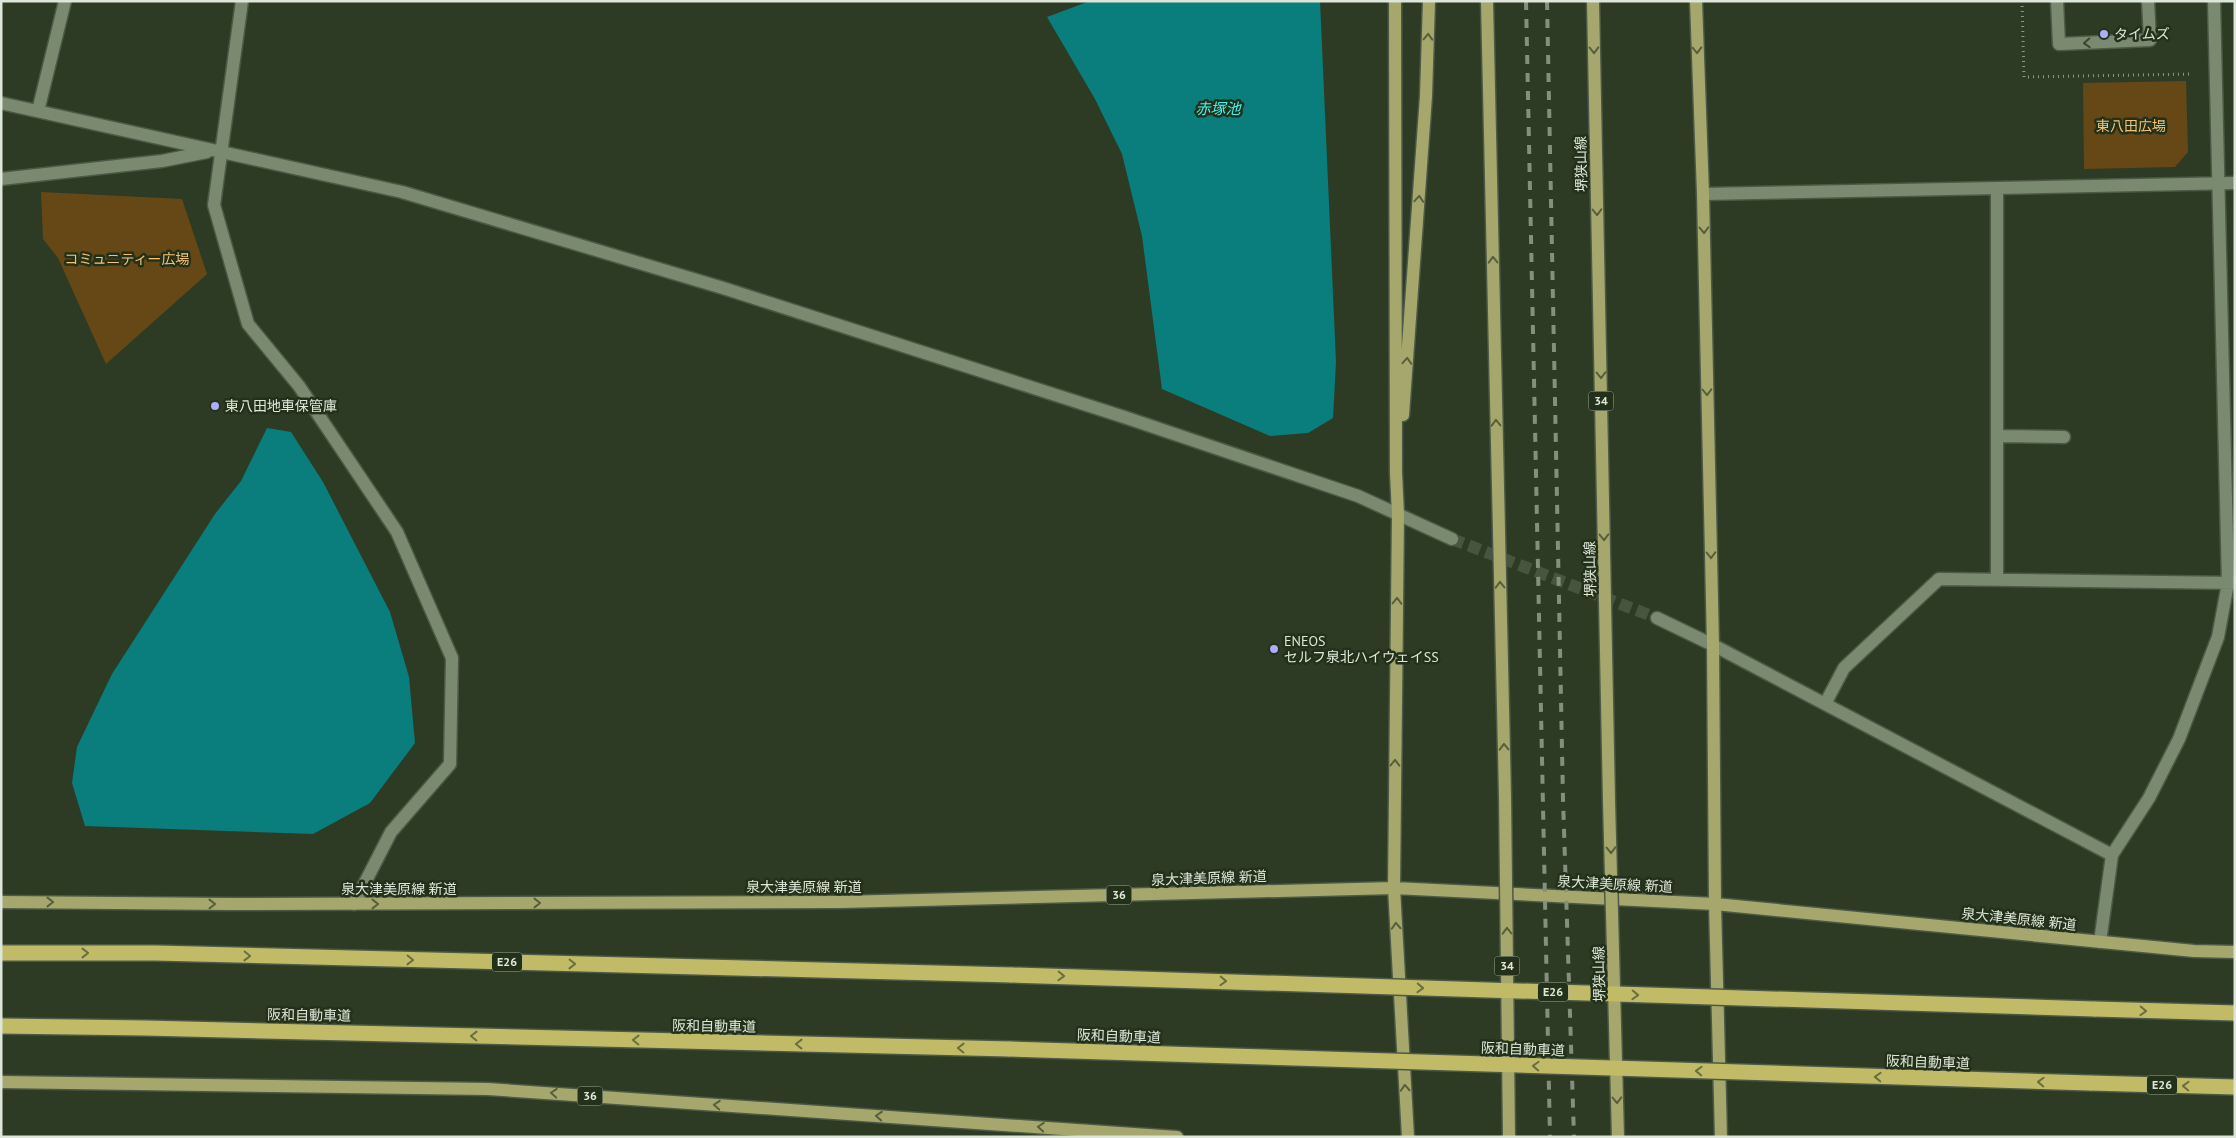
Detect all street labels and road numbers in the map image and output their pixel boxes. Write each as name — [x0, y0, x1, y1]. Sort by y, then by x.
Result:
street label: 堺狭山線 — [1572, 136, 1590, 192]
road number: 34 — [1588, 392, 1614, 411]
street label: 堺狭山線 — [1581, 541, 1599, 597]
street label: 泉大津美原線 新道 — [1151, 867, 1267, 889]
street label: 泉大津美原線 新道 — [1557, 872, 1673, 896]
street label: 泉大津美原線 新道 — [746, 878, 862, 896]
street label: 泉大津美原線 新道 — [341, 880, 457, 898]
road number: 36 — [1106, 886, 1132, 904]
street label: 泉大津美原線 新道 — [1961, 904, 2077, 934]
street label: 堺狭山線 — [1590, 946, 1608, 1002]
road number: E26 — [492, 952, 522, 972]
road number: 34 — [1494, 956, 1520, 976]
road number: E26 — [1538, 982, 1568, 1002]
street label: 阪和自動車道 — [267, 1005, 351, 1025]
street label: 阪和自動車道 — [672, 1016, 756, 1036]
street label: 阪和自動車道 — [1077, 1026, 1161, 1046]
street label: 阪和自動車道 — [1481, 1039, 1565, 1059]
street label: 阪和自動車道 — [1886, 1052, 1970, 1072]
road number: E26 — [2147, 1076, 2177, 1094]
road number: 36 — [578, 1086, 602, 1106]

